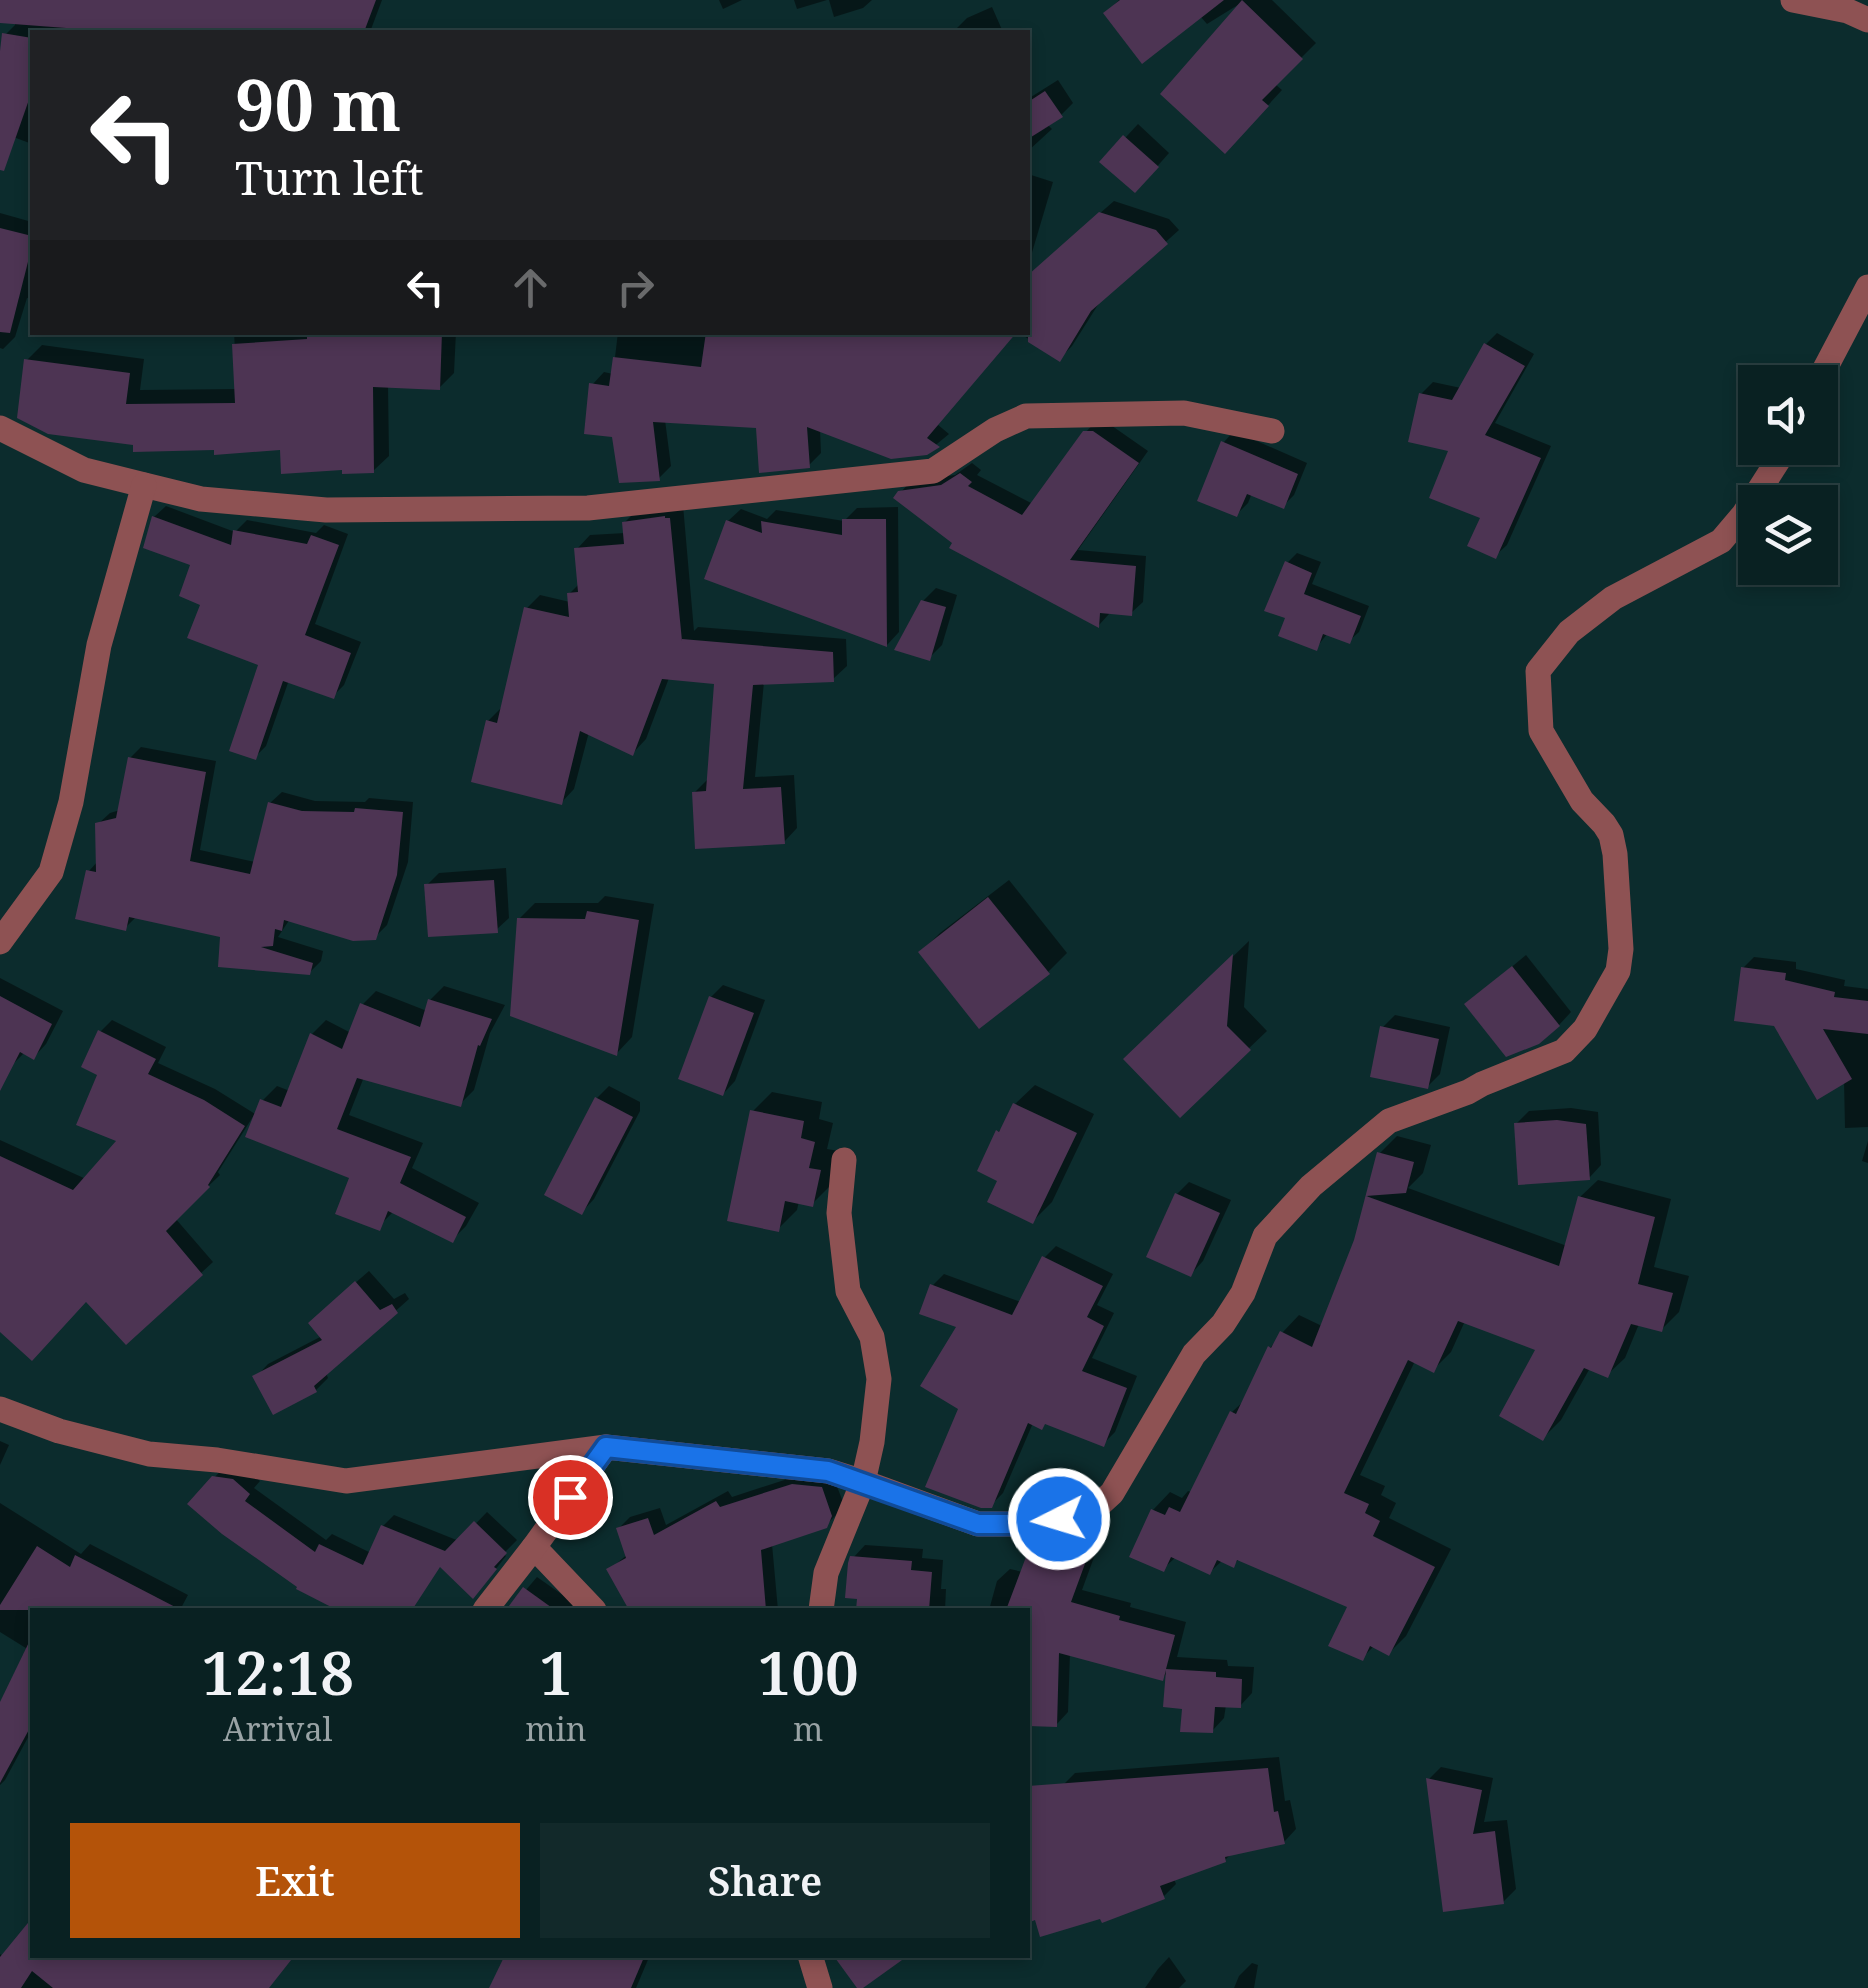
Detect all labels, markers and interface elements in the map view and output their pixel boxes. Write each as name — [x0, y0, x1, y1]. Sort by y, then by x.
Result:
text: 90 m — [235, 56, 401, 152]
icon: left — [70, 70, 200, 200]
text: Turn left — [235, 147, 424, 208]
icon: left — [398, 260, 453, 315]
icon: ahead — [503, 260, 558, 315]
icon: right — [608, 260, 663, 315]
map controls — [1738, 365, 1838, 585]
button: sound — [1738, 365, 1838, 465]
button: layers — [1738, 485, 1838, 585]
pin — [528, 1455, 613, 1540]
position arrow — [1007, 1467, 1111, 1571]
icon: arrive — [543, 1470, 598, 1525]
text: 12:18 — [201, 1631, 354, 1713]
text: 1 — [539, 1631, 573, 1713]
text: 100 — [758, 1631, 859, 1713]
text: Arrival — [223, 1707, 332, 1750]
text: min — [525, 1707, 586, 1750]
text: m — [793, 1707, 823, 1750]
button: Exit — [70, 1823, 520, 1938]
button: Share — [540, 1823, 990, 1938]

